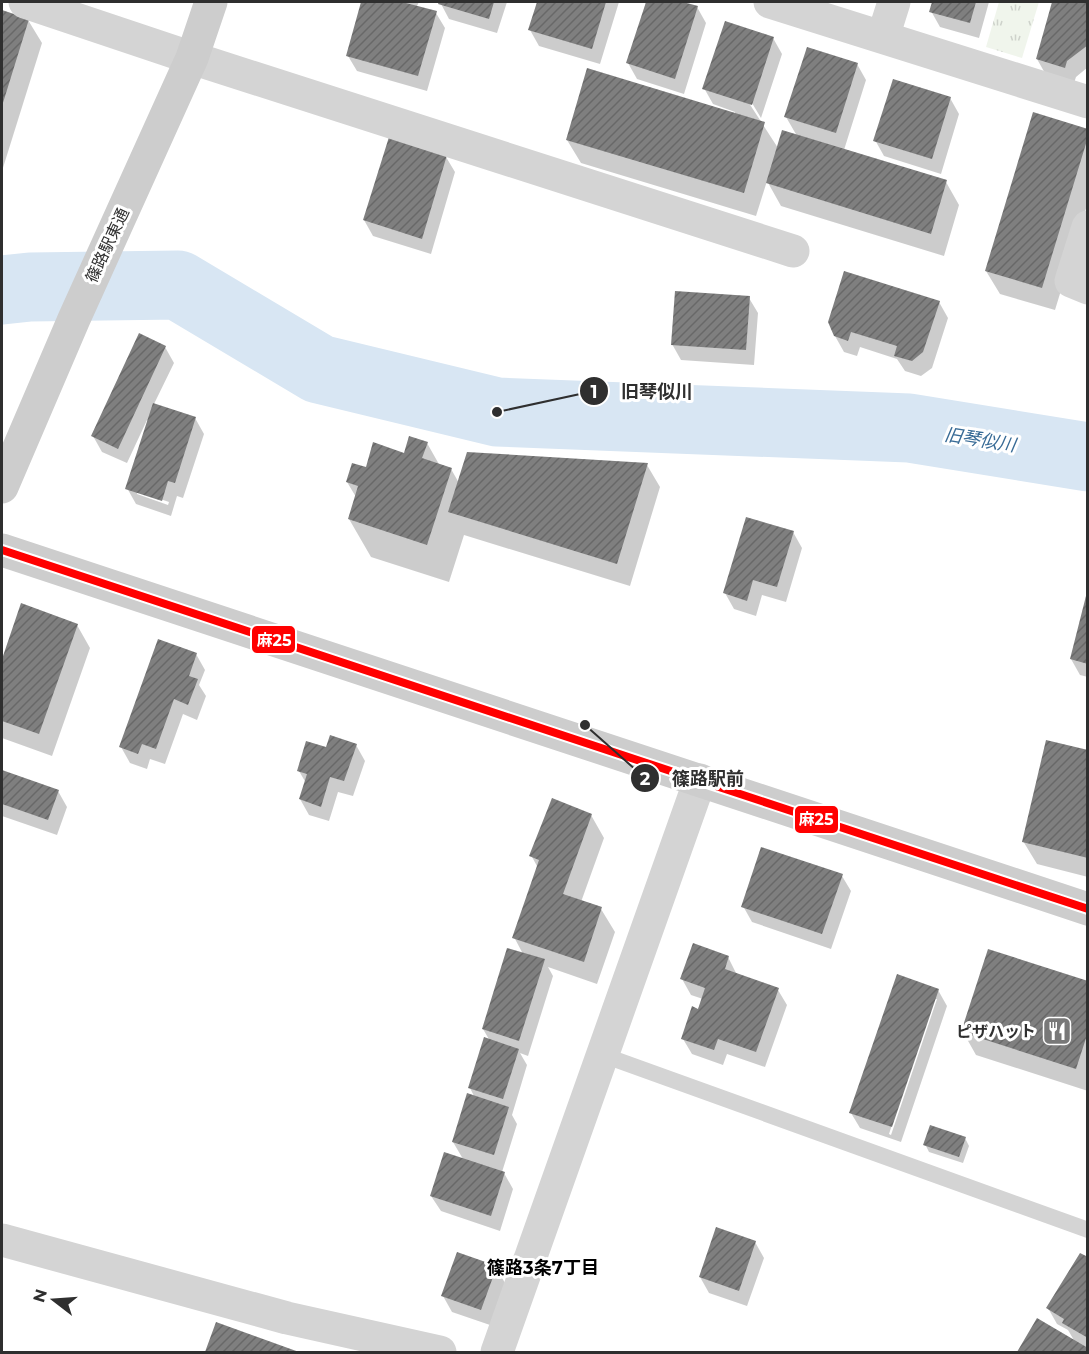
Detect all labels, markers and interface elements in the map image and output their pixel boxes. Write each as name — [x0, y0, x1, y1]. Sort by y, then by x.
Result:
street label: 篠路駅東通 — [82, 205, 133, 285]
callout: 旧琴似川 — [579, 373, 705, 409]
text: 1 — [590, 381, 598, 403]
text: 旧琴似川 — [621, 381, 693, 403]
water label: 旧琴似川 — [943, 424, 1019, 457]
line badge: 麻25 — [251, 625, 296, 654]
text: 麻25 — [257, 631, 292, 650]
callout: 篠路駅前 — [630, 760, 756, 796]
text: 2 — [640, 768, 651, 790]
text: 篠路駅前 — [672, 768, 744, 790]
line badge: 麻25 — [794, 805, 839, 834]
text: 麻25 — [799, 810, 834, 829]
restaurant icon: ピザハット — [1041, 1015, 1073, 1047]
place label: ピザハット — [956, 1022, 1036, 1041]
district label: 篠路3条7丁目 — [487, 1257, 599, 1279]
north arrow — [24, 1270, 84, 1330]
text: N — [29, 1287, 51, 1305]

